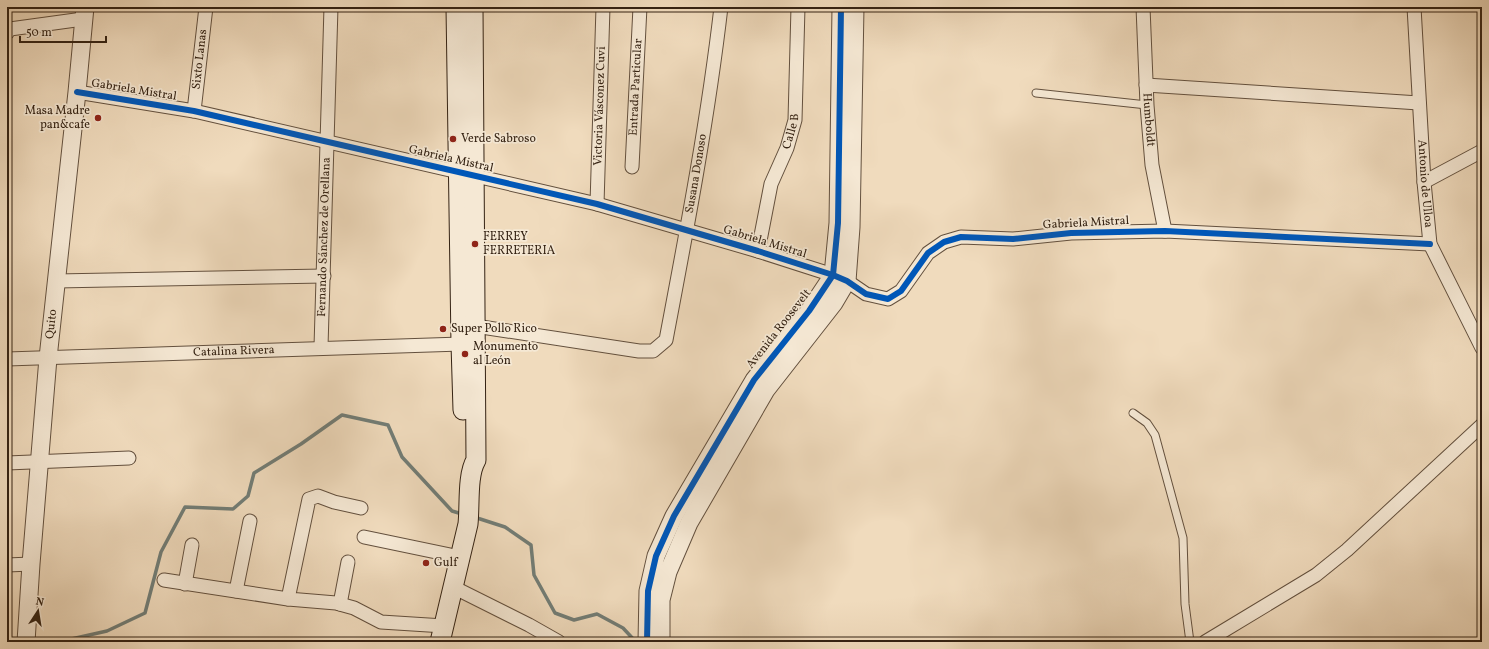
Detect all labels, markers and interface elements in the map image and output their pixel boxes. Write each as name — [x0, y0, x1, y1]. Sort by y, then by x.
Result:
scale bar — [20, 18, 106, 44]
text: 50 m — [26, 25, 52, 41]
street label: Sixto Lanas — [189, 28, 211, 90]
street label: Entrada Particular — [626, 38, 646, 136]
street label: Victoria Vásconez Cuvi — [590, 46, 610, 166]
street label: Gabriela Mistral — [90, 75, 178, 105]
street label: Humboldt — [1139, 93, 1158, 147]
place label: Masa Madre pan&cafe — [25, 103, 90, 133]
marker: Masa Madre pan&cafe — [93, 113, 103, 123]
street label: Calle B — [779, 113, 803, 151]
place label: Verde Sabroso — [461, 131, 536, 147]
street label: Susana Donoso — [682, 133, 711, 215]
marker: Verde Sabroso — [448, 134, 458, 144]
street label: Antonio de Ulloa — [1414, 139, 1436, 228]
street label: Gabriela Mistral — [407, 141, 495, 177]
street label: Fernando Sánchez de Orellana — [314, 157, 335, 317]
street label: Gabriela Mistral — [1042, 213, 1130, 233]
street label: Gabriela Mistral — [721, 222, 809, 262]
place label: FERREY FERRETERIA — [483, 229, 556, 259]
marker: FERREY FERRETERIA — [470, 239, 480, 249]
street label: Avenida Roosevelt — [743, 286, 815, 372]
street label: Quito — [42, 308, 61, 340]
place label: Super Pollo Rico — [451, 321, 537, 337]
marker: Super Pollo Rico — [438, 324, 448, 334]
place label: Monumento al León — [473, 339, 538, 369]
street label: Catalina Rivera — [193, 342, 275, 361]
marker: Monumento al León — [460, 349, 470, 359]
place label: Gulf — [434, 555, 459, 571]
marker: Gulf — [421, 558, 431, 568]
north arrow — [18, 591, 58, 631]
text: N — [34, 595, 45, 611]

